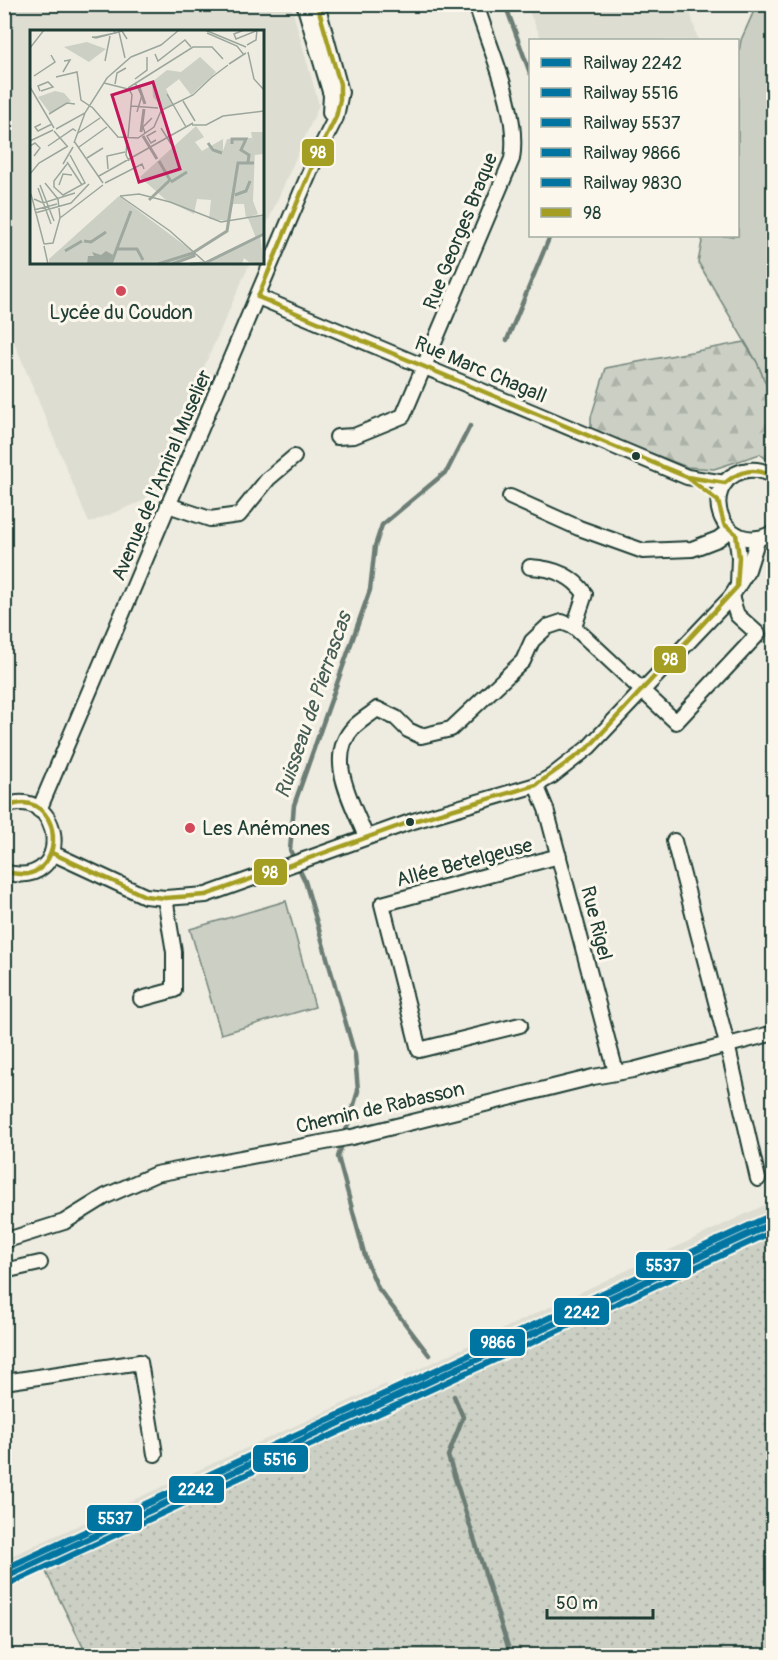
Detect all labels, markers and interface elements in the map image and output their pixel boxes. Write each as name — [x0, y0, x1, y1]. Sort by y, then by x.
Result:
inset map — [30, 30, 264, 264]
legend — [529, 39, 739, 237]
text: Railway 2242 — [583, 52, 682, 75]
text: Railway 5516 — [583, 82, 678, 105]
text: Railway 5537 — [583, 112, 681, 135]
line badge: 98 — [301, 138, 335, 167]
text: Railway 9866 — [583, 142, 681, 165]
text: 98 — [310, 143, 326, 163]
street label: Rue Georges Braque — [418, 149, 503, 313]
text: Railway 9830 — [583, 172, 682, 195]
text: 98 — [583, 202, 601, 225]
marker: Lycée du Coudon — [114, 284, 128, 298]
place label: Lycée du Coudon — [49, 300, 193, 325]
street label: Rue Marc Chagall — [411, 330, 551, 409]
street label: Avenue de l'Amiral Muselier — [106, 366, 217, 584]
unlabelled marker — [630, 450, 642, 462]
water label: Ruisseau de Pierrascas — [269, 606, 359, 802]
line badge: 98 — [653, 645, 687, 674]
text: 98 — [662, 650, 678, 670]
place label: Les Anémones — [202, 816, 330, 841]
unlabelled marker — [404, 816, 416, 828]
marker: Les Anémones — [183, 821, 197, 835]
street label: Allée Betelgeuse — [393, 832, 535, 893]
line badge: 98 — [253, 858, 288, 886]
text: 98 — [262, 863, 278, 883]
street label: Rue Rigel — [575, 883, 618, 963]
street label: Chemin de Rabasson — [293, 1076, 467, 1139]
line badge: 5537 — [635, 1251, 692, 1279]
text: 5537 — [646, 1256, 681, 1276]
line badge: 2242 — [553, 1297, 610, 1326]
text: 2242 — [564, 1303, 600, 1323]
line badge: 9866 — [469, 1328, 526, 1357]
text: 9866 — [481, 1333, 515, 1353]
line badge: 5516 — [252, 1444, 309, 1473]
text: 5516 — [264, 1450, 296, 1470]
line badge: 2242 — [168, 1475, 225, 1504]
text: 2242 — [178, 1480, 214, 1500]
line badge: 5537 — [86, 1504, 143, 1532]
text: 5537 — [98, 1509, 133, 1529]
scale bar — [547, 1582, 654, 1620]
text: 50 m — [556, 1592, 598, 1615]

